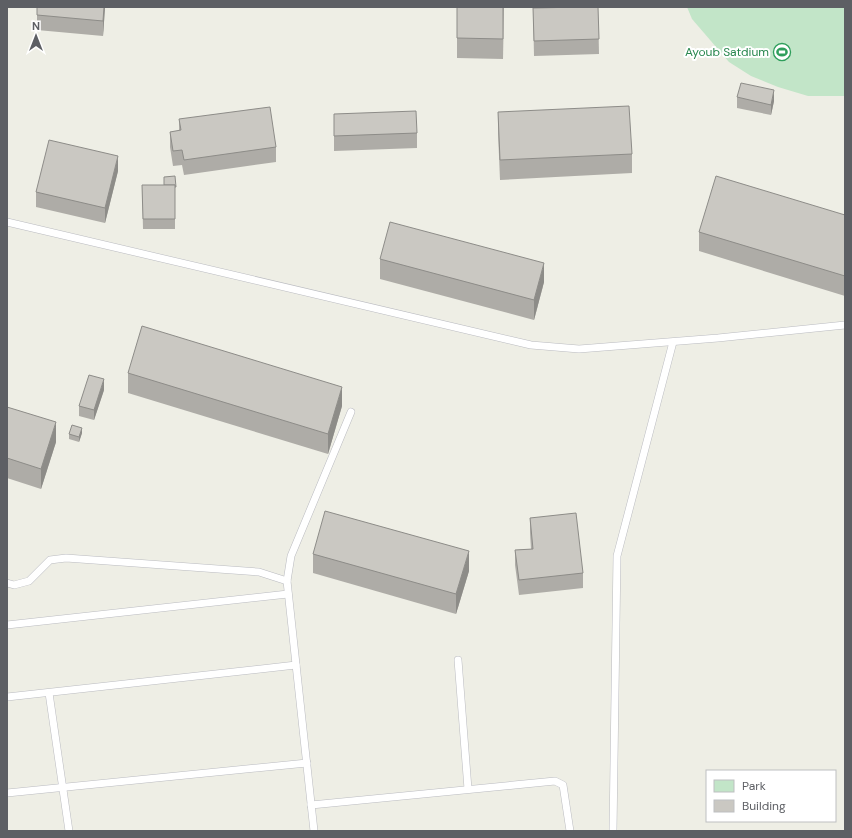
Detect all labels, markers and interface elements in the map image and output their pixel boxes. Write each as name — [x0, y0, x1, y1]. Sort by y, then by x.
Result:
north arrow — [16, 16, 56, 56]
text: N — [32, 19, 40, 33]
sports icon: Ayoub Satdium — [772, 42, 792, 62]
place label: Ayoub Satdium — [685, 44, 769, 60]
legend — [706, 770, 836, 822]
text: Park — [742, 778, 766, 794]
text: Building — [742, 798, 786, 814]

